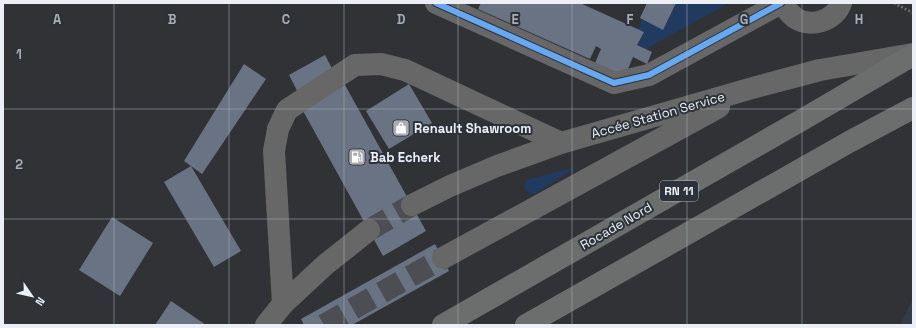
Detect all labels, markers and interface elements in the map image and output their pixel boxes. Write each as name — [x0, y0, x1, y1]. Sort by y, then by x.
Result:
text: A — [53, 11, 62, 28]
text: B — [168, 11, 177, 28]
text: C — [282, 11, 290, 28]
text: D — [397, 11, 406, 28]
text: E — [511, 11, 519, 28]
text: F — [627, 11, 634, 28]
text: G — [740, 11, 748, 28]
text: H — [855, 11, 863, 28]
text: 1 — [16, 46, 22, 63]
street label: Accée Station Service — [589, 88, 727, 142]
shop icon: Renault Shawroom — [391, 118, 411, 138]
place label: Renault Shawroom — [414, 120, 531, 137]
fuel station icon: Bab Echerk — [347, 147, 367, 167]
place label: Bab Echerk — [370, 149, 441, 166]
text: 2 — [15, 156, 23, 173]
road number: RN 11 — [660, 181, 698, 201]
street label: Rocade Nord — [577, 199, 655, 253]
north arrow — [12, 276, 52, 316]
text: N — [32, 295, 48, 309]

